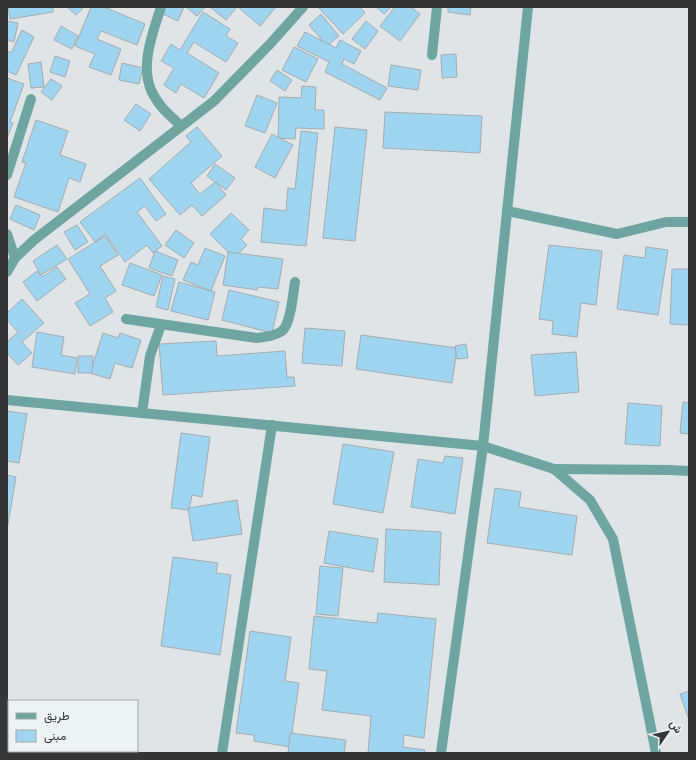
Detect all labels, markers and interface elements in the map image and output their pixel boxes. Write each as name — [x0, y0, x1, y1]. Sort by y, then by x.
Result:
legend — [8, 700, 138, 752]
text: طريق — [44, 709, 70, 724]
north arrow — [648, 712, 688, 752]
text: ش — [667, 718, 685, 736]
text: مبنى — [44, 729, 66, 744]

